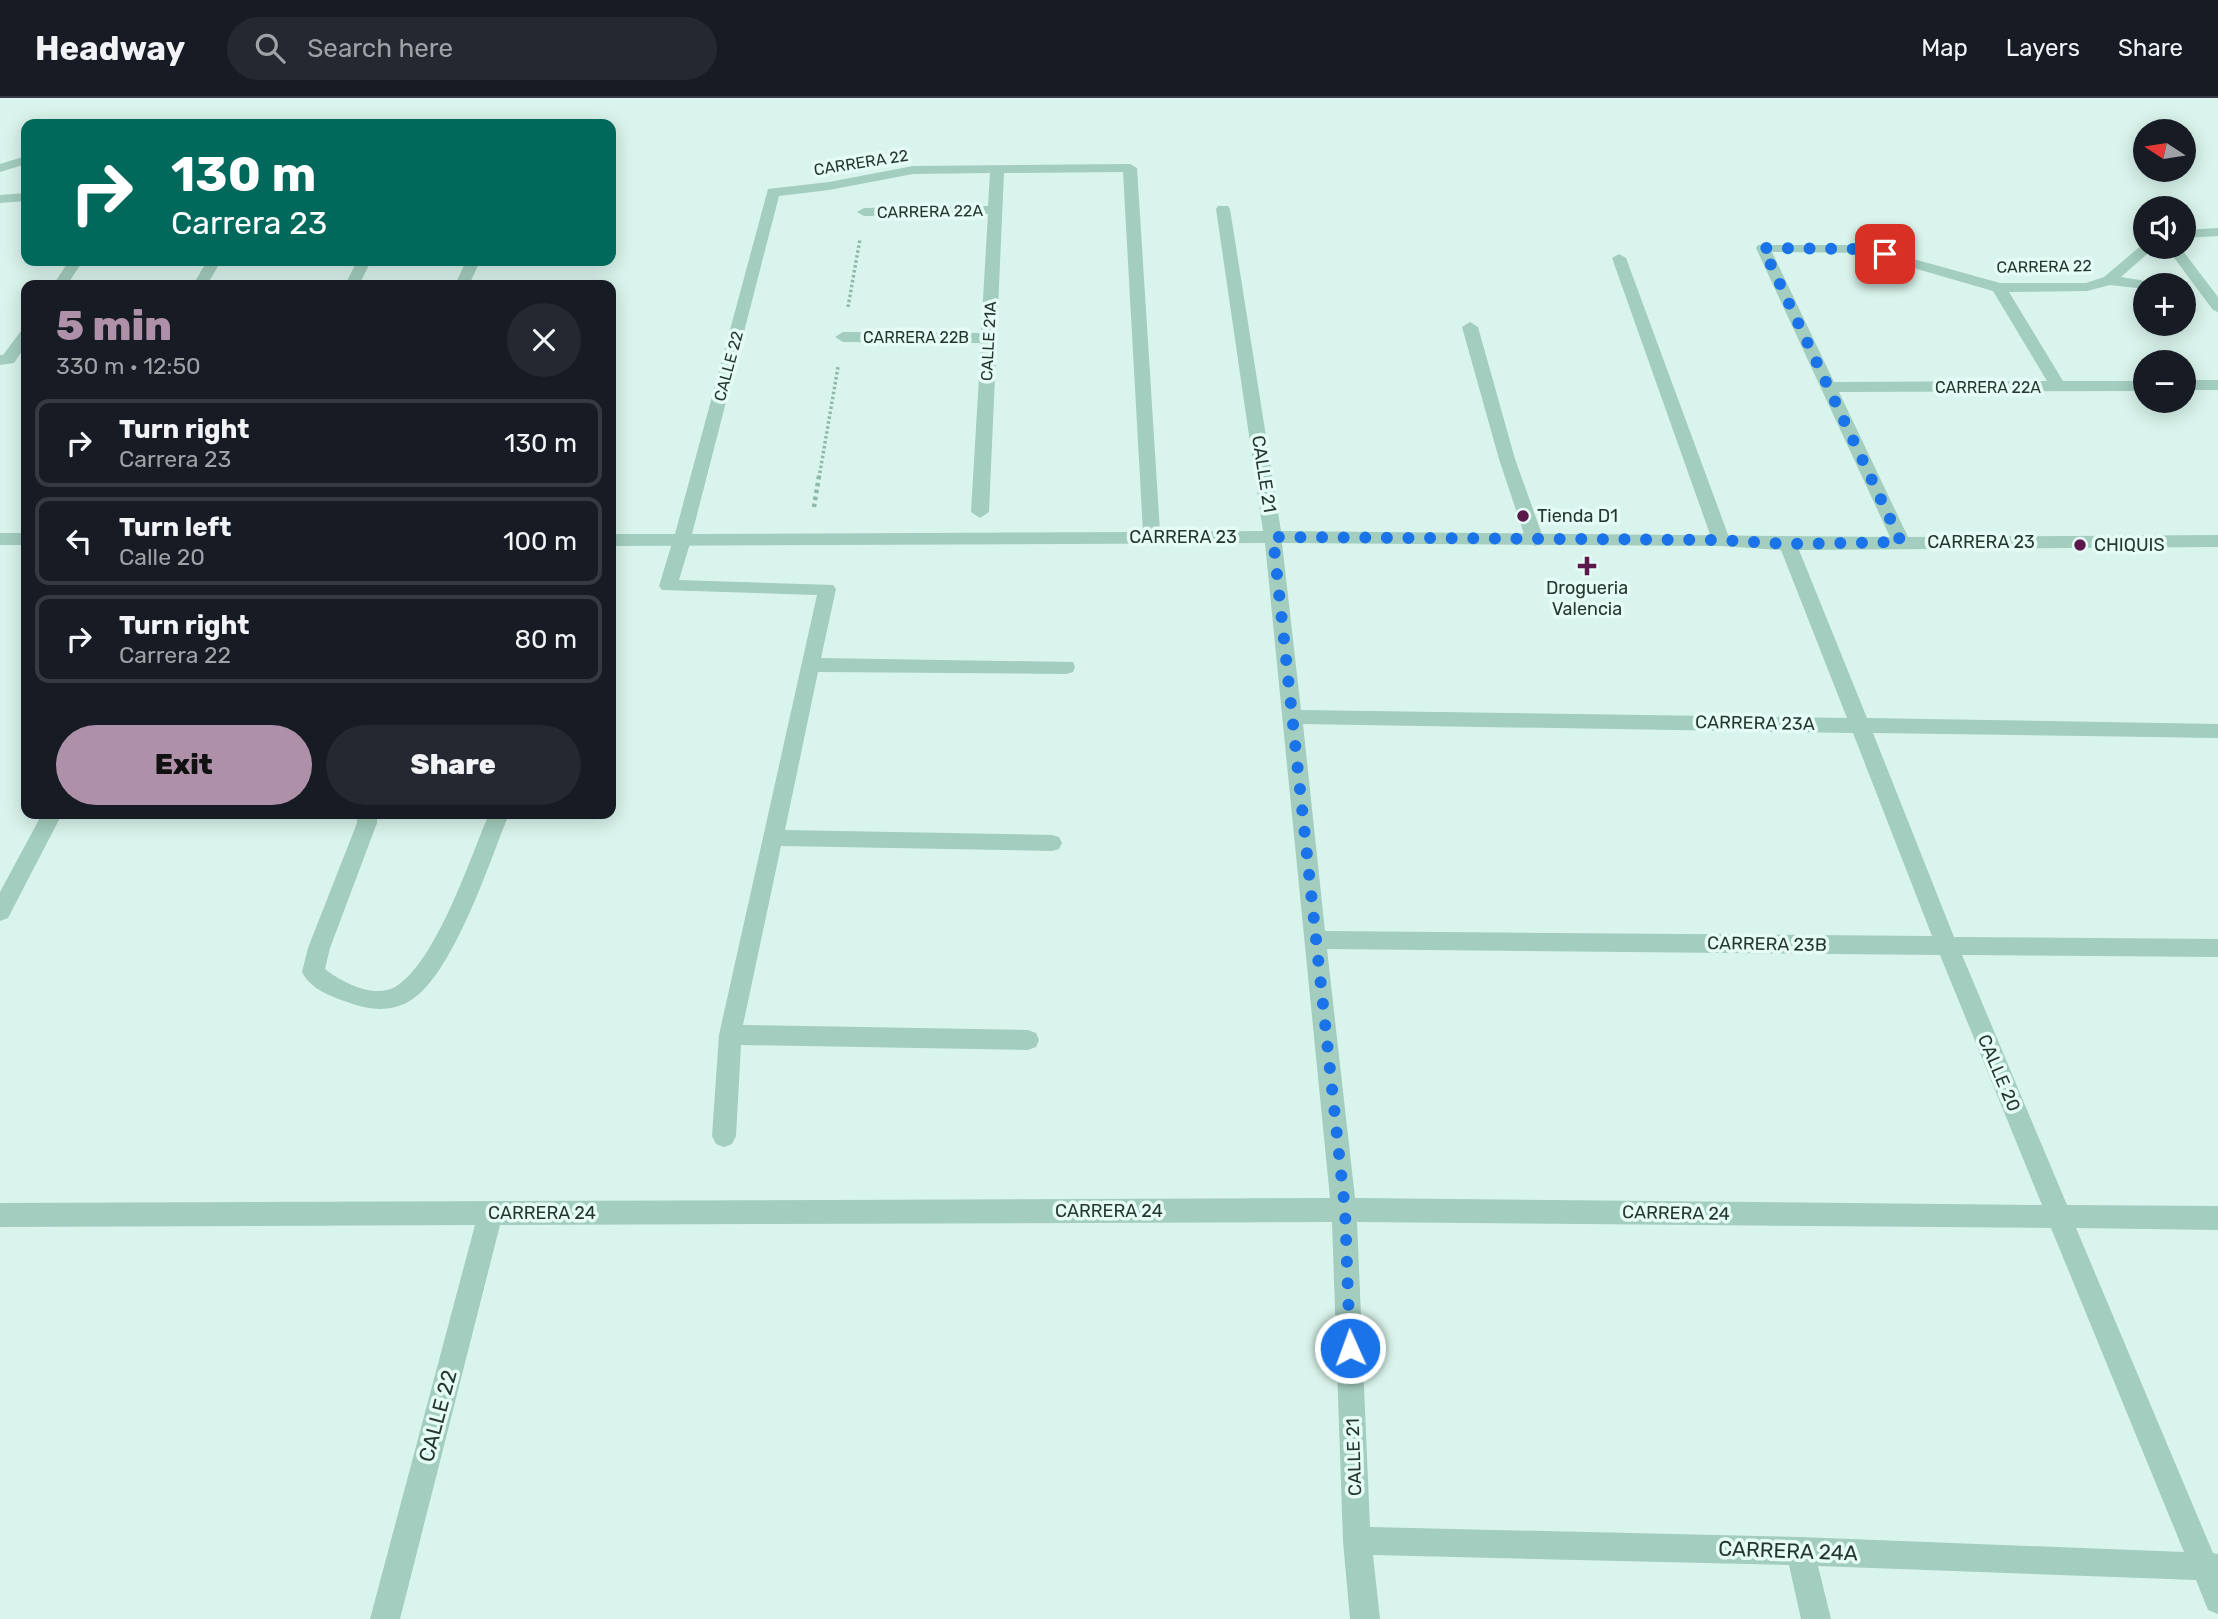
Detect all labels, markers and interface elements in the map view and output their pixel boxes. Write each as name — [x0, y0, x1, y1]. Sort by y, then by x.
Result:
search box — [227, 17, 717, 80]
text: Headway — [35, 29, 185, 68]
icon: search — [251, 29, 289, 67]
text: Search here — [307, 33, 453, 64]
text: Map — [1921, 34, 1968, 62]
text: Layers — [2006, 34, 2080, 62]
text: Share — [2118, 34, 2183, 62]
north arrow — [2133, 119, 2196, 182]
map controls — [2133, 119, 2196, 413]
text: 130 m — [171, 145, 316, 203]
street label: CARRERA 22 — [812, 146, 910, 179]
icon: right — [56, 147, 147, 238]
button: sound — [2133, 196, 2196, 259]
street label: CARRERA 22A — [877, 201, 984, 222]
text: Carrera 23 — [171, 204, 327, 242]
pin — [1855, 224, 1915, 284]
icon: arrive — [1866, 235, 1904, 273]
street label: CARRERA 22 — [1996, 256, 2092, 277]
button: + — [2133, 273, 2196, 336]
street label: CALLE 21A — [977, 300, 1000, 381]
text: 5 min — [56, 301, 172, 351]
button: close — [507, 303, 581, 377]
street label: CARRERA 22B — [863, 328, 969, 347]
street label: CALLE 22 — [710, 329, 747, 403]
button: − — [2133, 350, 2196, 413]
text: 330 m · 12:50 — [56, 352, 201, 380]
street label: CARRERA 22A — [1935, 378, 2041, 397]
text: Turn right — [119, 414, 249, 445]
icon: right — [60, 424, 98, 462]
text: 130 m — [504, 428, 577, 459]
street label: CALLE 21 — [1247, 434, 1281, 514]
text: Carrera 23 — [119, 445, 231, 473]
place label: Tienda D1 — [1537, 505, 1618, 527]
marker: Tienda D1 — [1515, 508, 1531, 524]
text: Turn left — [119, 512, 231, 543]
icon: left — [60, 522, 98, 560]
text: 100 m — [503, 526, 577, 557]
street label: CARRERA 23 — [1129, 526, 1237, 548]
street label: CARRERA 23 — [1927, 531, 2035, 553]
place label: CHIQUIS — [2094, 534, 2165, 556]
marker: CHIQUIS — [2072, 537, 2088, 553]
text: Calle 20 — [119, 543, 205, 571]
marker: Drogueria Valencia — [1579, 558, 1595, 574]
place label: Drogueria Valencia — [1546, 577, 1628, 620]
text: Turn right — [119, 610, 249, 641]
icon: right — [60, 620, 98, 658]
text: 80 m — [514, 624, 577, 655]
text: Carrera 22 — [119, 641, 231, 669]
street label: CARRERA 23A — [1695, 711, 1815, 735]
button: Exit — [56, 725, 312, 805]
button: Share — [326, 725, 581, 805]
street label: CARRERA 23B — [1707, 932, 1827, 956]
street label: CALLE 20 — [1973, 1031, 2025, 1115]
street label: CARRERA 24 — [1055, 1200, 1163, 1222]
street label: CARRERA 24 — [1622, 1201, 1730, 1225]
street label: CARRERA 24 — [488, 1202, 596, 1224]
position arrow — [1313, 1311, 1387, 1385]
street label: CALLE 22 — [413, 1367, 462, 1465]
street label: CALLE 21 — [1342, 1418, 1366, 1496]
street label: CARRERA 24A — [1718, 1536, 1858, 1565]

